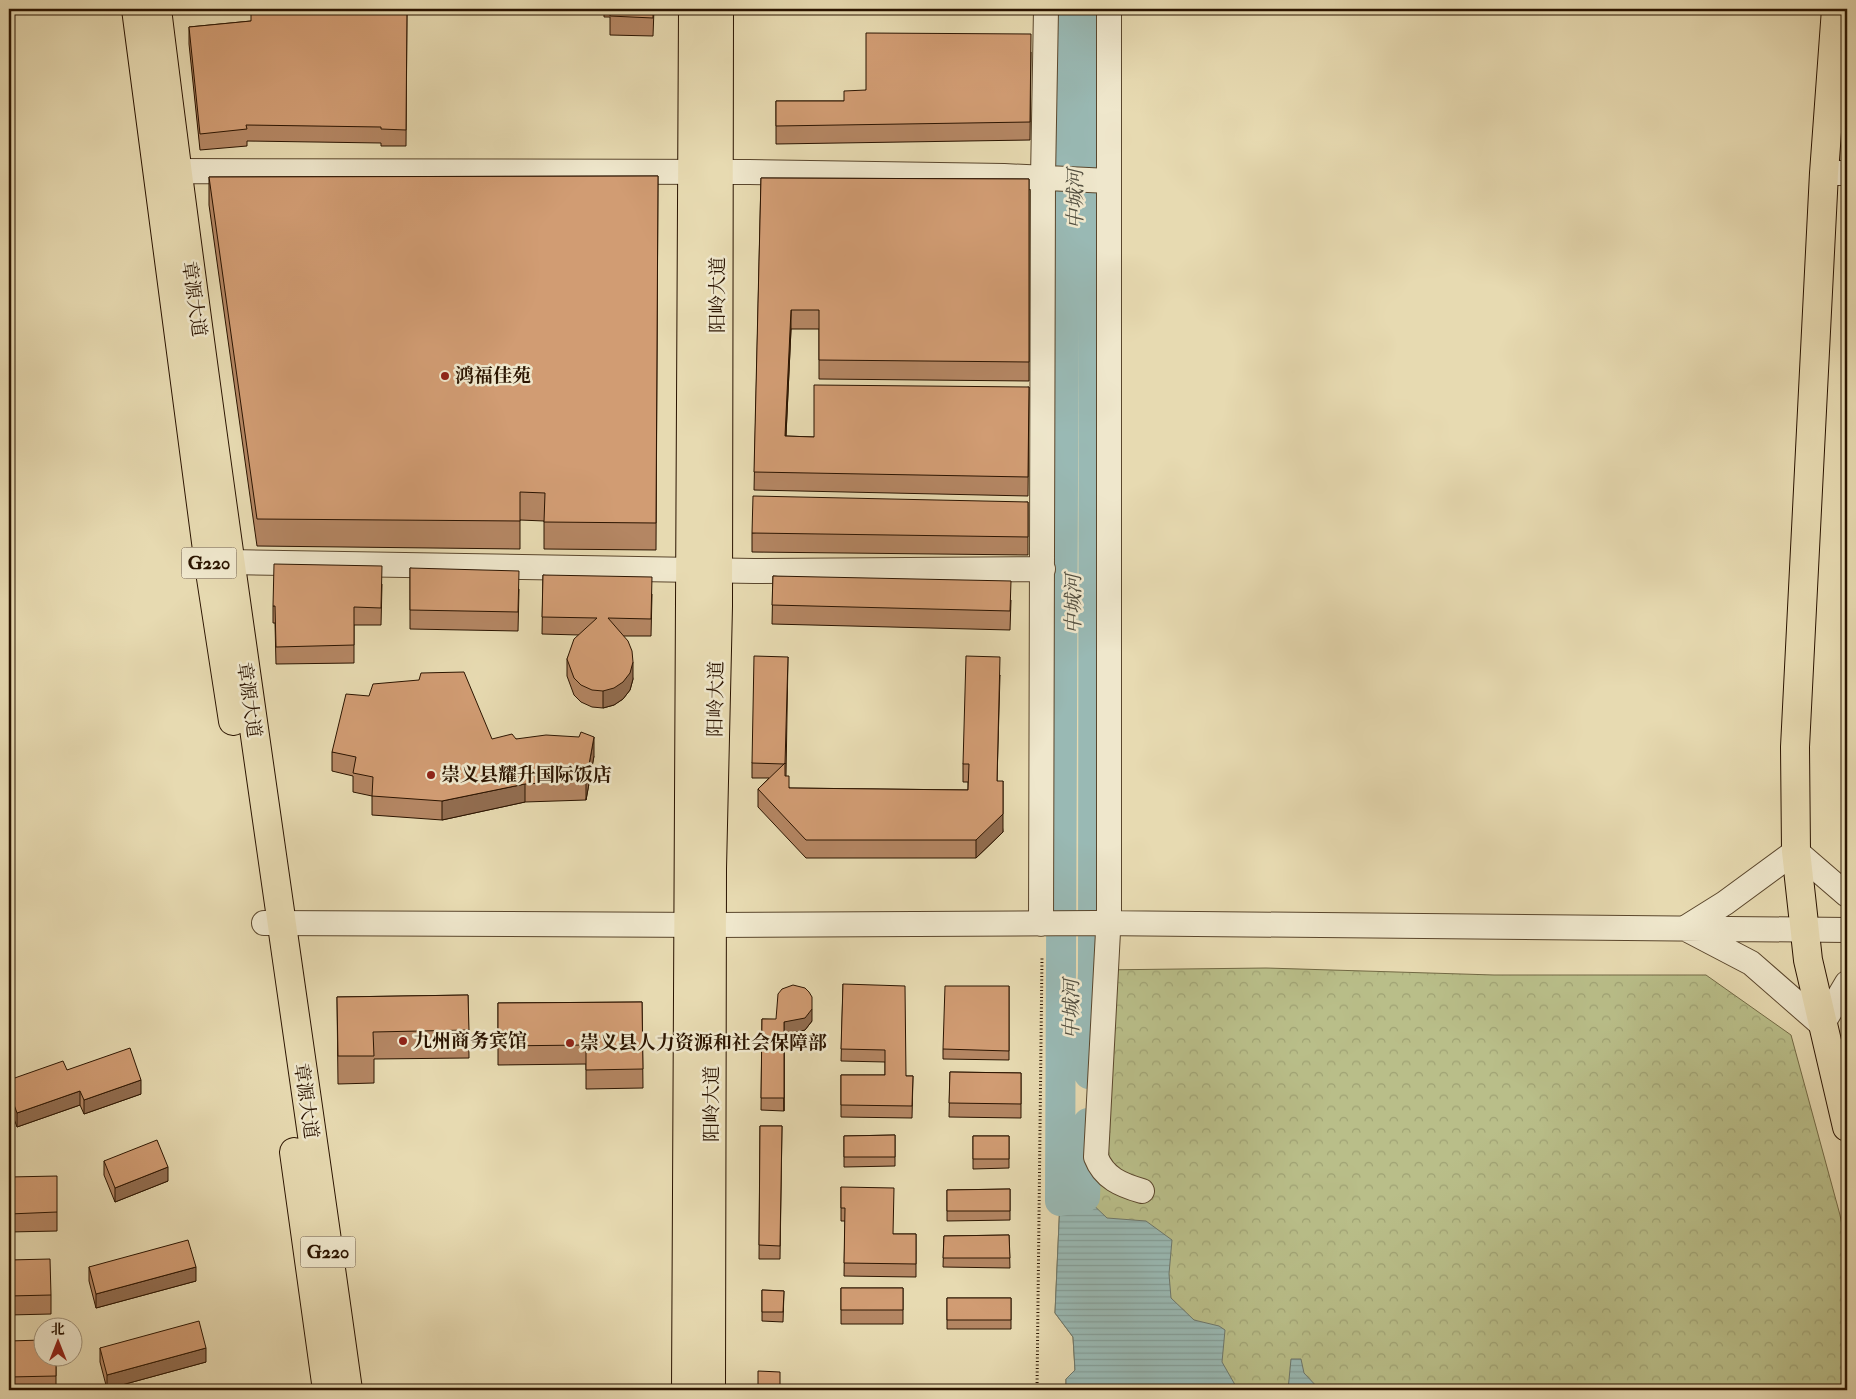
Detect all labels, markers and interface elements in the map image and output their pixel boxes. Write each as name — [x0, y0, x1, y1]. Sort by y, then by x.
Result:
water label: 中城河 — [1063, 166, 1088, 229]
street label: 阳岭大道 — [706, 257, 730, 333]
street label: 章源大道 — [177, 260, 211, 338]
place label: 鸿福佳苑 — [455, 364, 531, 388]
marker: 鸿福佳苑 — [439, 370, 451, 382]
road number: G220 — [182, 548, 236, 578]
water label: 中城河 — [1061, 571, 1086, 634]
street label: 章源大道 — [232, 661, 266, 739]
street label: 阳岭大道 — [703, 661, 729, 737]
place label: 崇义县耀升国际饭店 — [441, 763, 612, 787]
marker: 崇义县耀升国际饭店 — [425, 769, 437, 781]
water label: 中城河 — [1059, 976, 1084, 1039]
place label: 九州商务宾馆 — [413, 1029, 527, 1053]
place label: 崇义县人力资源和社会保障部 — [580, 1031, 827, 1055]
marker: 九州商务宾馆 — [397, 1035, 409, 1047]
marker: 崇义县人力资源和社会保障部 — [564, 1037, 576, 1049]
street label: 章源大道 — [289, 1062, 323, 1140]
street label: 阳岭大道 — [700, 1066, 724, 1142]
road number: G220 — [300, 1236, 356, 1268]
north arrow — [32, 1316, 82, 1366]
text: 北 — [51, 1321, 65, 1338]

